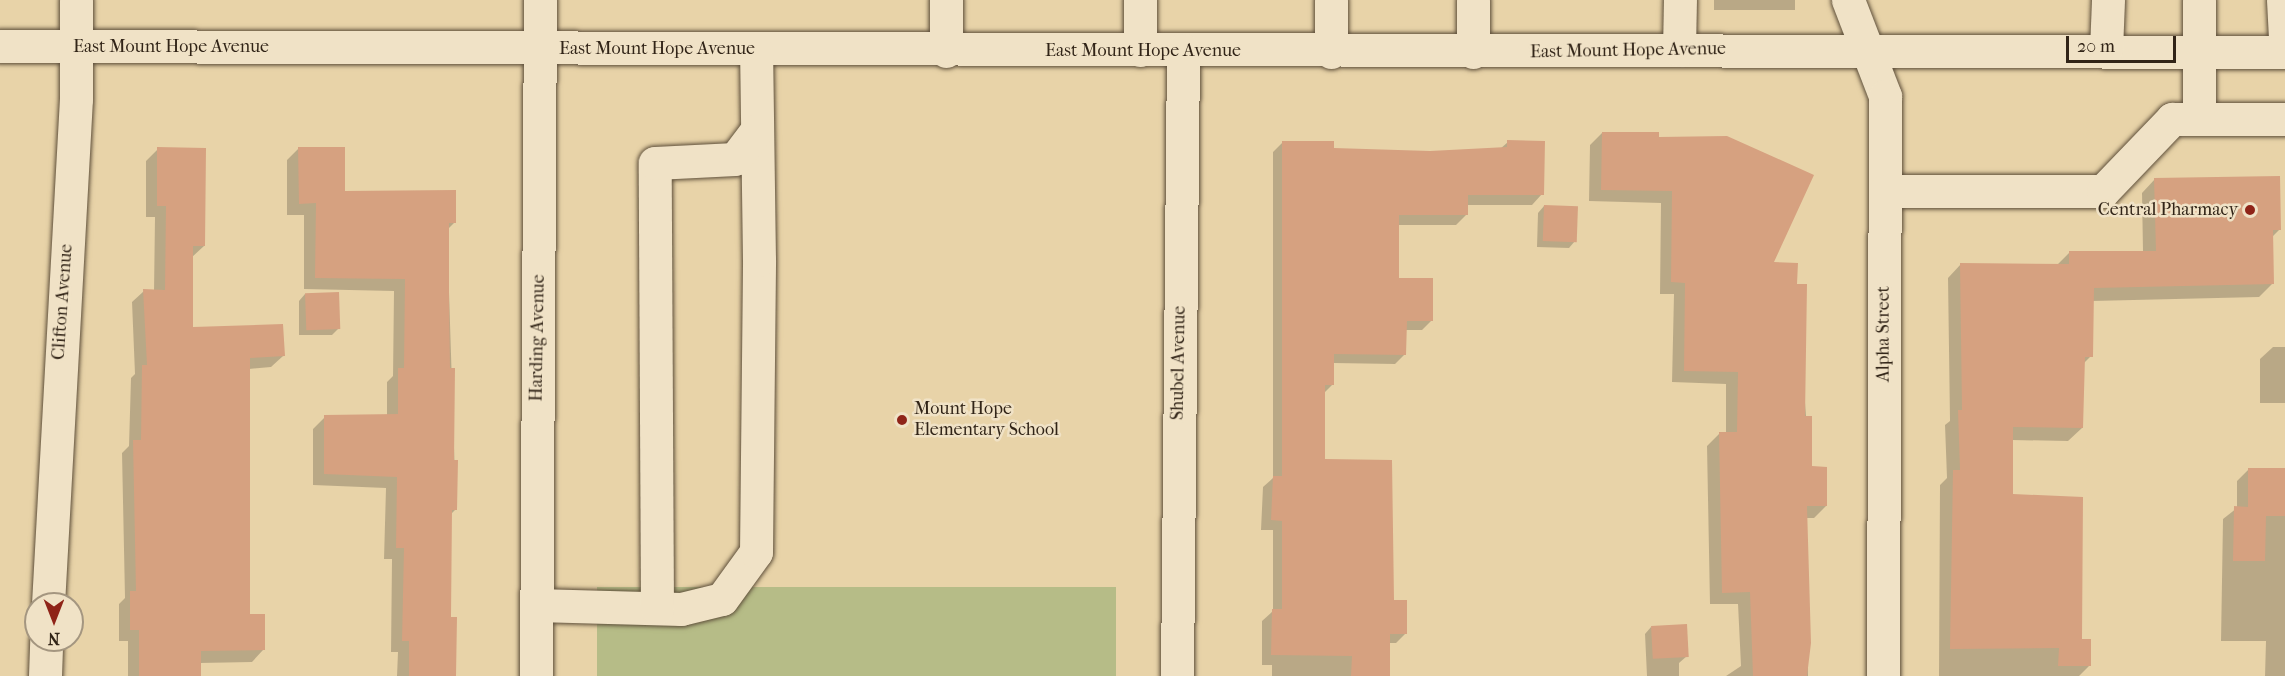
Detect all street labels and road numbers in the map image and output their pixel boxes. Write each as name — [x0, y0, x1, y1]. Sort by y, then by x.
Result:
street label: East Mount Hope Avenue — [73, 36, 269, 58]
street label: East Mount Hope Avenue — [559, 38, 755, 60]
street label: East Mount Hope Avenue — [1530, 38, 1726, 64]
street label: East Mount Hope Avenue — [1045, 40, 1241, 62]
street label: Clifton Avenue — [48, 243, 78, 361]
street label: Harding Avenue — [526, 274, 550, 402]
street label: Alpha Street — [1873, 286, 1895, 382]
street label: Shubel Avenue — [1167, 306, 1191, 420]

